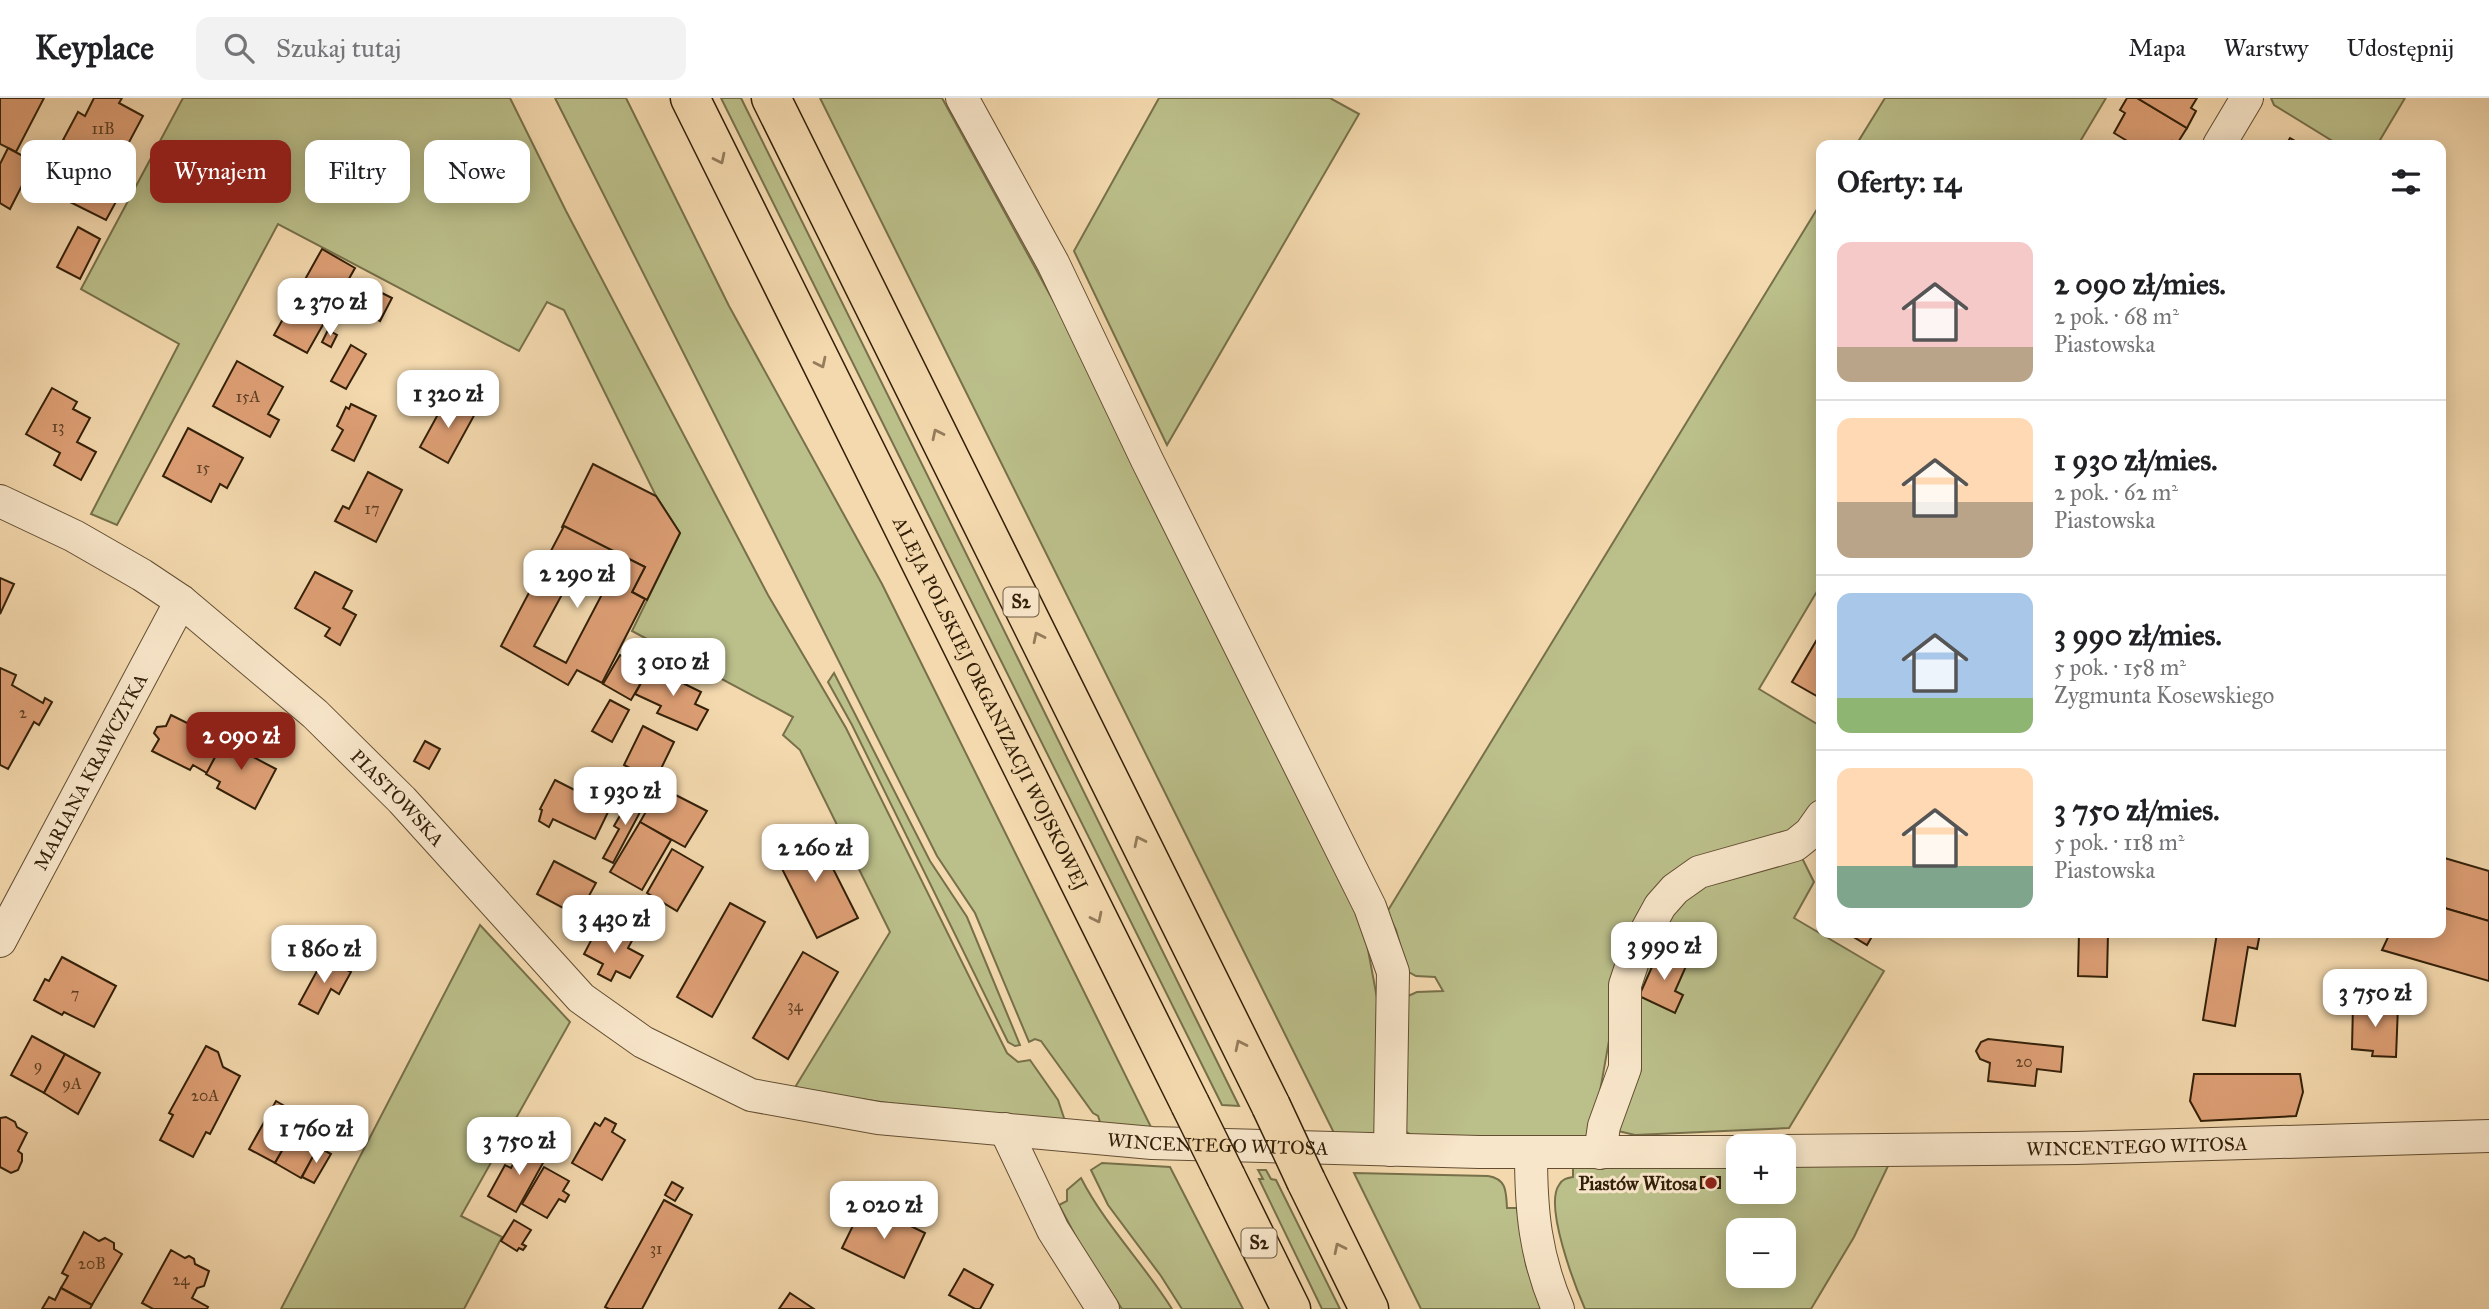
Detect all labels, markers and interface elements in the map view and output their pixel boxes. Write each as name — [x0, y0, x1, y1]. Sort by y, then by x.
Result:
search box — [196, 17, 686, 80]
text: Keyplace — [35, 28, 154, 68]
icon: search — [220, 29, 258, 67]
text: Szukaj tutaj — [276, 32, 401, 64]
text: Mapa — [2129, 33, 2186, 63]
text: Warstwy — [2224, 33, 2309, 63]
text: Udostępnij — [2347, 33, 2454, 63]
house number: 11B — [91, 119, 115, 138]
chip: Kupno — [21, 140, 136, 203]
chip: Wynajem — [150, 140, 291, 203]
chip: Filtry — [305, 140, 410, 203]
chip: Nowe — [424, 140, 530, 203]
one-way arrow — [712, 152, 726, 164]
icon: filters — [2387, 163, 2425, 201]
text: Oferty: 14 — [1837, 164, 1961, 200]
text: 2 090 zł/mies. — [2054, 266, 2226, 302]
icon: home — [1893, 270, 1977, 354]
pin: 2 370 zł — [258, 278, 402, 338]
text: 2 370 zł — [294, 287, 366, 315]
text: 2 pok. · 68 m² — [2054, 302, 2179, 330]
text: Piastowska — [2054, 330, 2155, 358]
one-way arrow — [813, 356, 827, 368]
pin: 1 320 zł — [376, 370, 520, 430]
text: 1 320 zł — [413, 379, 483, 407]
house number: 15A — [236, 387, 260, 406]
house number: 13 — [52, 417, 64, 436]
one-way arrow — [932, 429, 946, 441]
text: 1 930 zł/mies. — [2054, 442, 2217, 478]
icon: home — [1893, 446, 1977, 530]
house number: 15 — [196, 458, 210, 477]
text: 2 pok. · 62 m² — [2054, 478, 2178, 506]
house number: 17 — [365, 499, 379, 518]
text: Piastowska — [2054, 506, 2155, 534]
street label: ALEJA POLSKIEJ ORGANIZACJI WOJSKOWEJ — [888, 512, 1093, 895]
pin: 2 290 zł — [505, 550, 649, 610]
text: 2 290 zł — [539, 559, 615, 587]
road number: S2 — [1004, 588, 1038, 616]
text: 3 990 zł/mies. — [2054, 617, 2222, 653]
icon: home — [1893, 621, 1977, 705]
one-way arrow — [1033, 632, 1047, 645]
pin: 3 010 zł — [601, 638, 745, 698]
text: 3 010 zł — [637, 647, 709, 675]
text: 5 pok. · 158 m² — [2054, 653, 2186, 681]
street label: MARIANA KRAWCZYKA — [29, 669, 152, 874]
text: Zygmunta Kosewskiego — [2054, 681, 2274, 709]
house number: 2 — [19, 703, 27, 722]
pin: 2 090 zł — [169, 712, 313, 772]
text: 2 090 zł — [202, 721, 280, 749]
street label: PIASTOWSKA — [346, 745, 449, 851]
pin: 1 930 zł — [553, 768, 697, 827]
text: 1 930 zł — [590, 776, 660, 804]
text: 3 750 zł/mies. — [2054, 792, 2219, 828]
icon: home — [1893, 796, 1977, 880]
pin: 2 260 zł — [743, 824, 887, 884]
text: 5 pok. · 118 m² — [2054, 828, 2185, 856]
text: 2 260 zł — [778, 833, 852, 861]
one-way arrow — [1134, 836, 1148, 848]
text: Piastowska — [2054, 856, 2155, 884]
pin: 3 430 zł — [542, 896, 686, 955]
text: 3 430 zł — [578, 904, 650, 932]
one-way arrow — [1089, 911, 1103, 923]
pin: 3 990 zł — [1592, 922, 1736, 982]
pin: 1 860 zł — [252, 926, 396, 985]
text: 3 990 zł — [1627, 931, 1701, 959]
text: 1 860 zł — [287, 934, 361, 962]
pin: 3 750 zł — [2303, 970, 2447, 1029]
text: 3 750 zł — [2339, 978, 2411, 1006]
house number: 7 — [71, 984, 79, 1003]
house number: 34 — [787, 996, 804, 1015]
one-way arrow — [1235, 1040, 1249, 1052]
house number: 20 — [2015, 1052, 2033, 1071]
house number: 9 — [34, 1056, 42, 1075]
house number: 9A — [62, 1074, 82, 1093]
house number: 20A — [191, 1086, 219, 1105]
pin: 1 760 zł — [244, 1105, 388, 1165]
text: 1 760 zł — [279, 1114, 353, 1142]
pin: 3 750 zł — [447, 1118, 591, 1177]
text: 3 750 zł — [483, 1126, 555, 1154]
street label: WINCENTEGO WITOSA — [1106, 1128, 1329, 1160]
street label: WINCENTEGO WITOSA — [2026, 1132, 2248, 1161]
map controls — [1726, 1134, 1796, 1288]
button: + — [1726, 1134, 1796, 1204]
place label: Piastów Witosa — [1578, 1172, 1698, 1195]
marker: Piastów Witosa — [1703, 1175, 1719, 1191]
pin: 2 020 zł — [812, 1182, 956, 1241]
text: 2 020 zł — [846, 1190, 922, 1218]
button: − — [1726, 1218, 1796, 1288]
road number: S2 — [1242, 1228, 1276, 1258]
house number: 31 — [650, 1239, 662, 1258]
one-way arrow — [1333, 1243, 1347, 1255]
house number: 20B — [78, 1254, 106, 1273]
house number: 24 — [173, 1270, 190, 1289]

